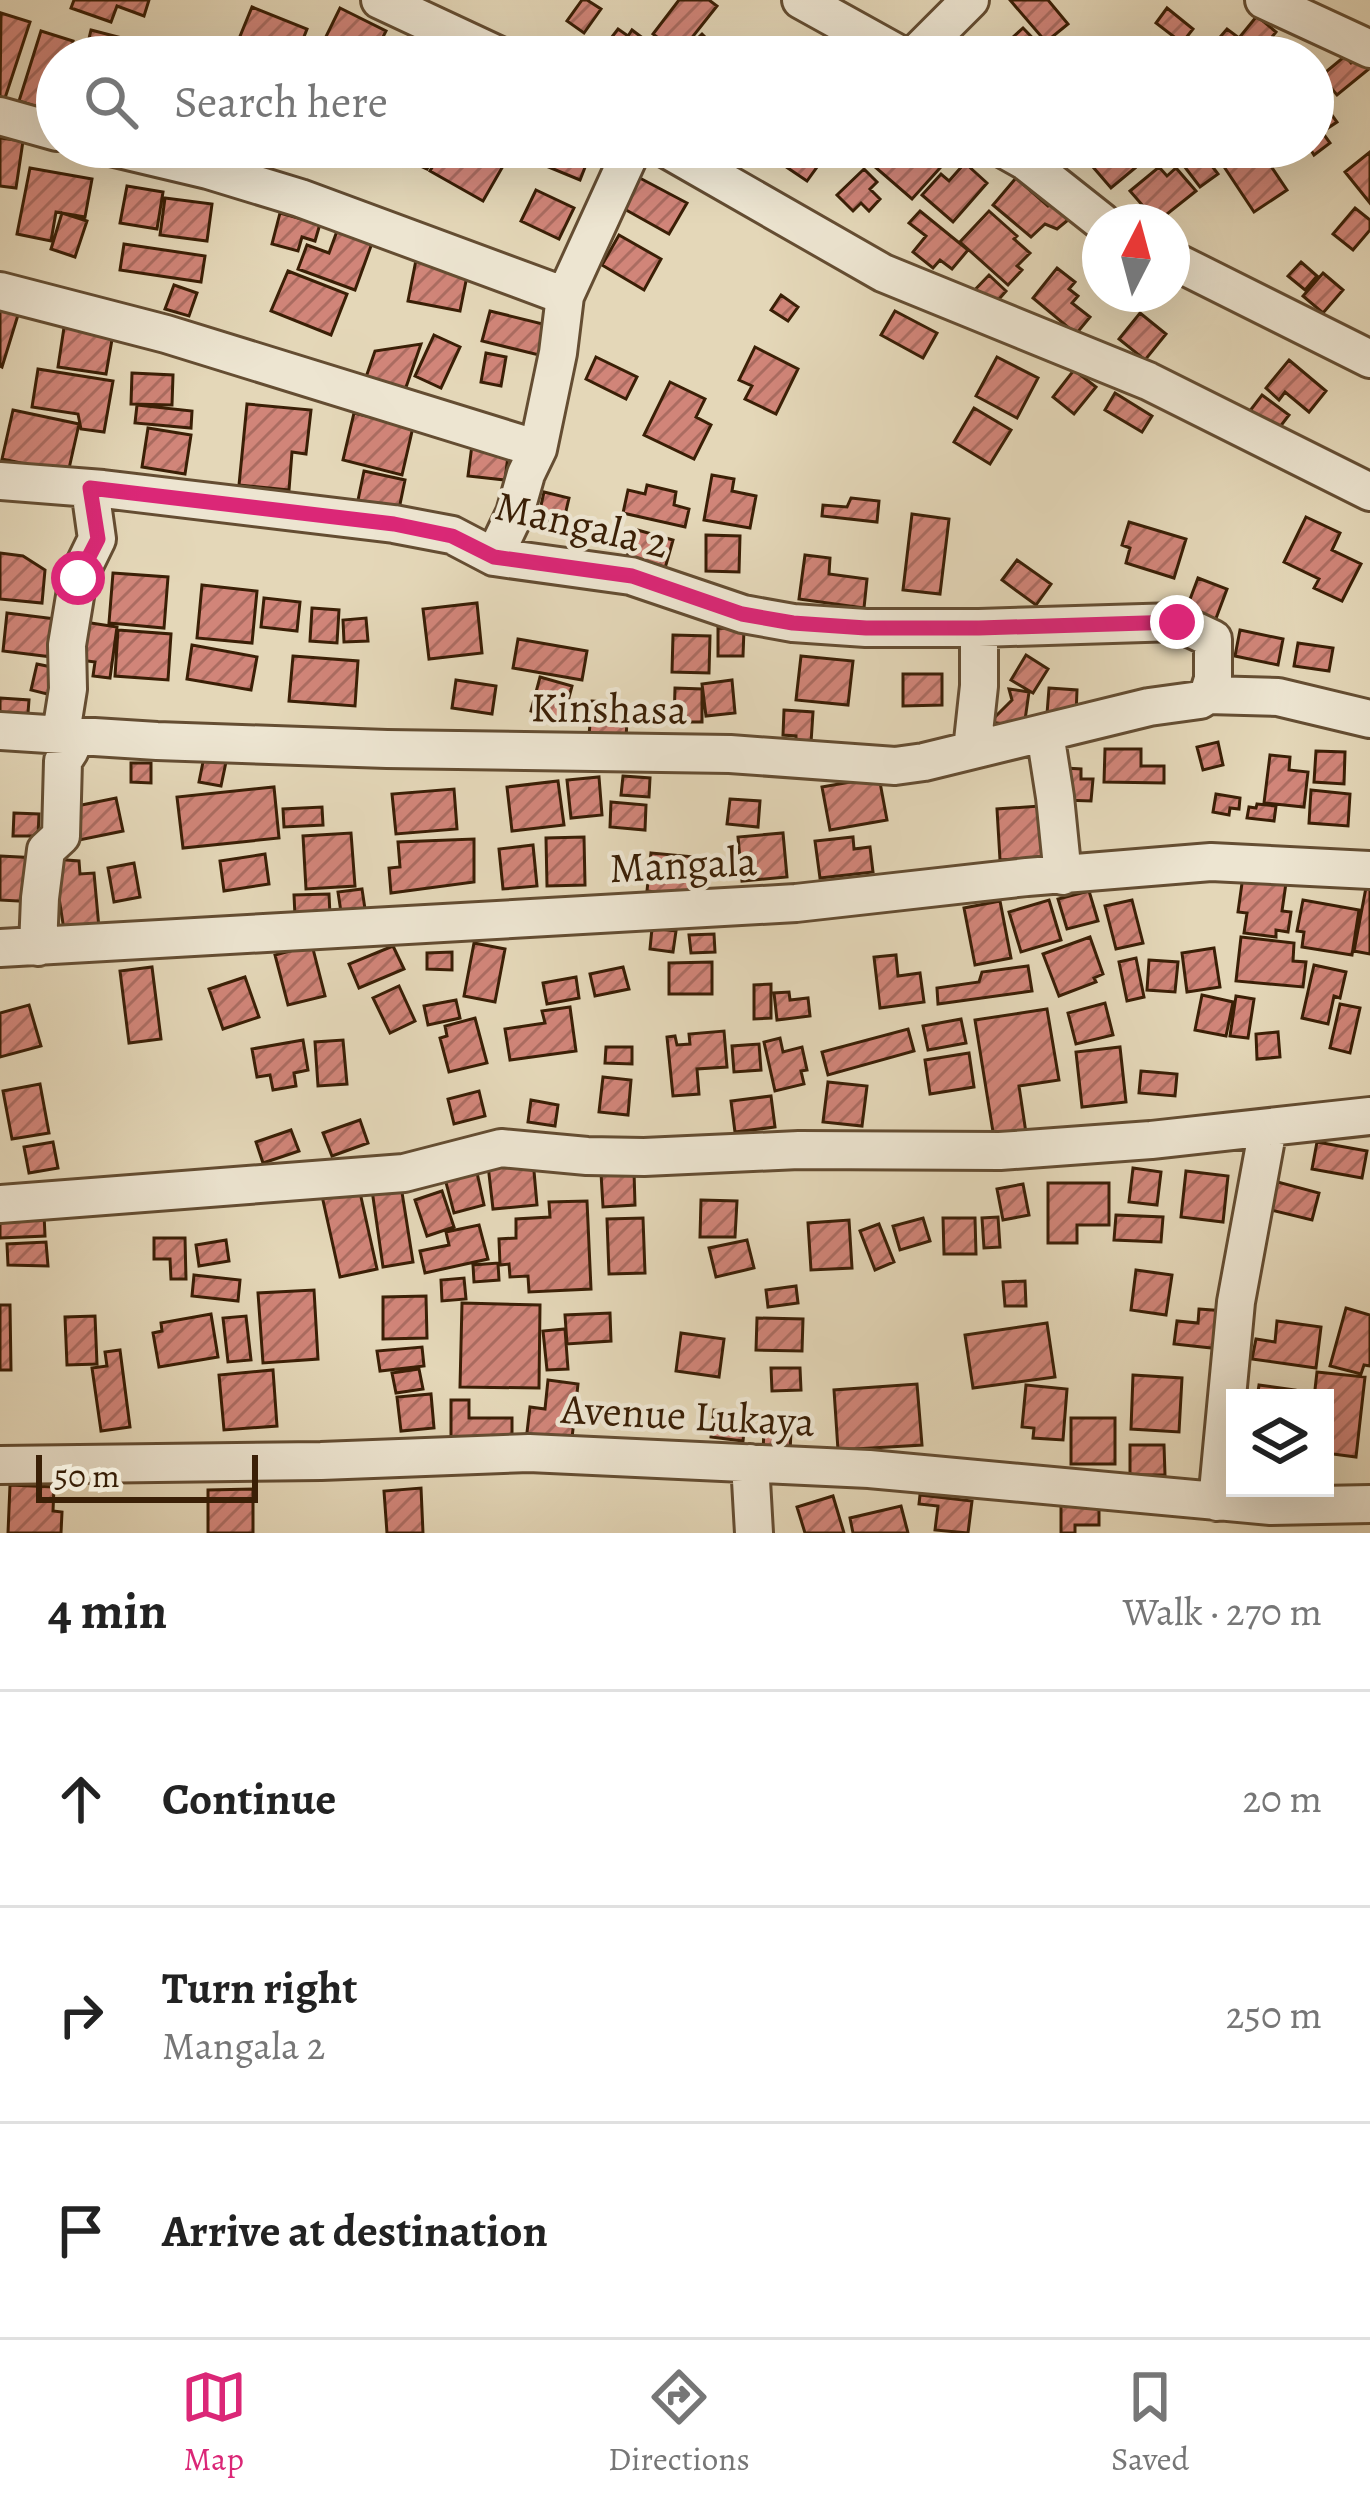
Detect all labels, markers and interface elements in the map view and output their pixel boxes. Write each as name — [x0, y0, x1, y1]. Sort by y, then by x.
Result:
search box — [36, 36, 1334, 168]
icon: search — [78, 69, 144, 135]
text: Search here — [174, 71, 388, 133]
north arrow — [1082, 204, 1190, 312]
street label: Mangala 2 — [490, 476, 674, 572]
route start — [51, 551, 105, 605]
route end — [1150, 595, 1204, 649]
street label: Kinshasa — [530, 678, 688, 738]
street label: Mangala — [608, 832, 759, 896]
street label: Avenue Lukaya — [559, 1380, 817, 1450]
map controls — [1226, 1389, 1334, 1497]
button: layers — [1226, 1389, 1334, 1497]
scale bar — [36, 1449, 258, 1502]
text: 50 m — [54, 1453, 120, 1498]
text: 4 min — [48, 1576, 167, 1646]
text: Walk · 270 m — [1123, 1585, 1322, 1638]
icon: ahead — [48, 1766, 114, 1832]
text: Continue — [162, 1768, 336, 1830]
text: 20 m — [1243, 1772, 1322, 1825]
text: Turn right — [162, 1957, 357, 2019]
icon: right — [48, 1982, 114, 2048]
text: 250 m — [1226, 1988, 1322, 2041]
text: Mangala 2 — [162, 2019, 325, 2072]
icon: arrive — [48, 2198, 114, 2264]
text: Arrive at destination — [162, 2200, 548, 2262]
tab: Map — [181, 2364, 247, 2481]
tab: Directions — [608, 2364, 750, 2481]
tab: Saved — [1111, 2364, 1189, 2481]

